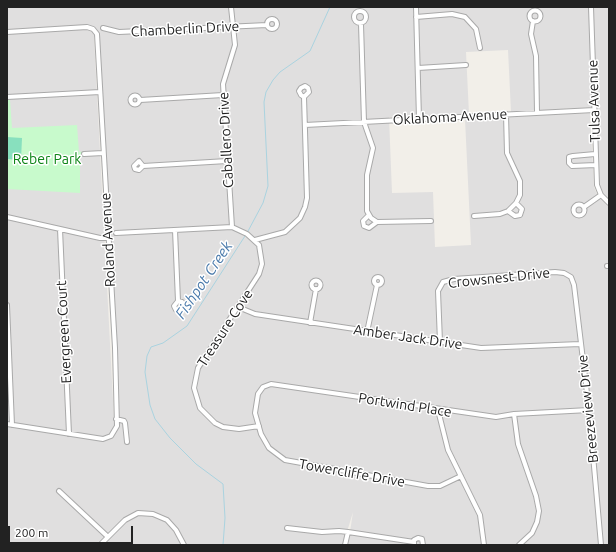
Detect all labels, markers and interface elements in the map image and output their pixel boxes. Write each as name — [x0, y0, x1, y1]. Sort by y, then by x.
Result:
street label: Chamberlin Drive — [130, 18, 240, 40]
street label: Tulsa Avenue — [584, 59, 604, 143]
street label: Caballero Drive — [215, 92, 237, 188]
street label: Oklahoma Avenue — [392, 106, 508, 128]
park label: Reber Park — [13, 151, 81, 167]
street label: Roland Avenue — [97, 192, 119, 288]
water label: Fishpot Creek — [171, 238, 237, 322]
street label: Crowsnest Drive — [447, 264, 551, 292]
street label: Evergreen Court — [53, 280, 75, 384]
street label: Treasure Cove — [194, 286, 256, 370]
street label: Amber Jack Drive — [353, 321, 463, 353]
street label: Breezeview Drive — [574, 354, 602, 464]
street label: Portwind Place — [357, 389, 453, 421]
street label: Towercliffe Drive — [298, 455, 406, 491]
scale bar — [10, 518, 135, 544]
text: 200 m — [15, 526, 48, 539]

